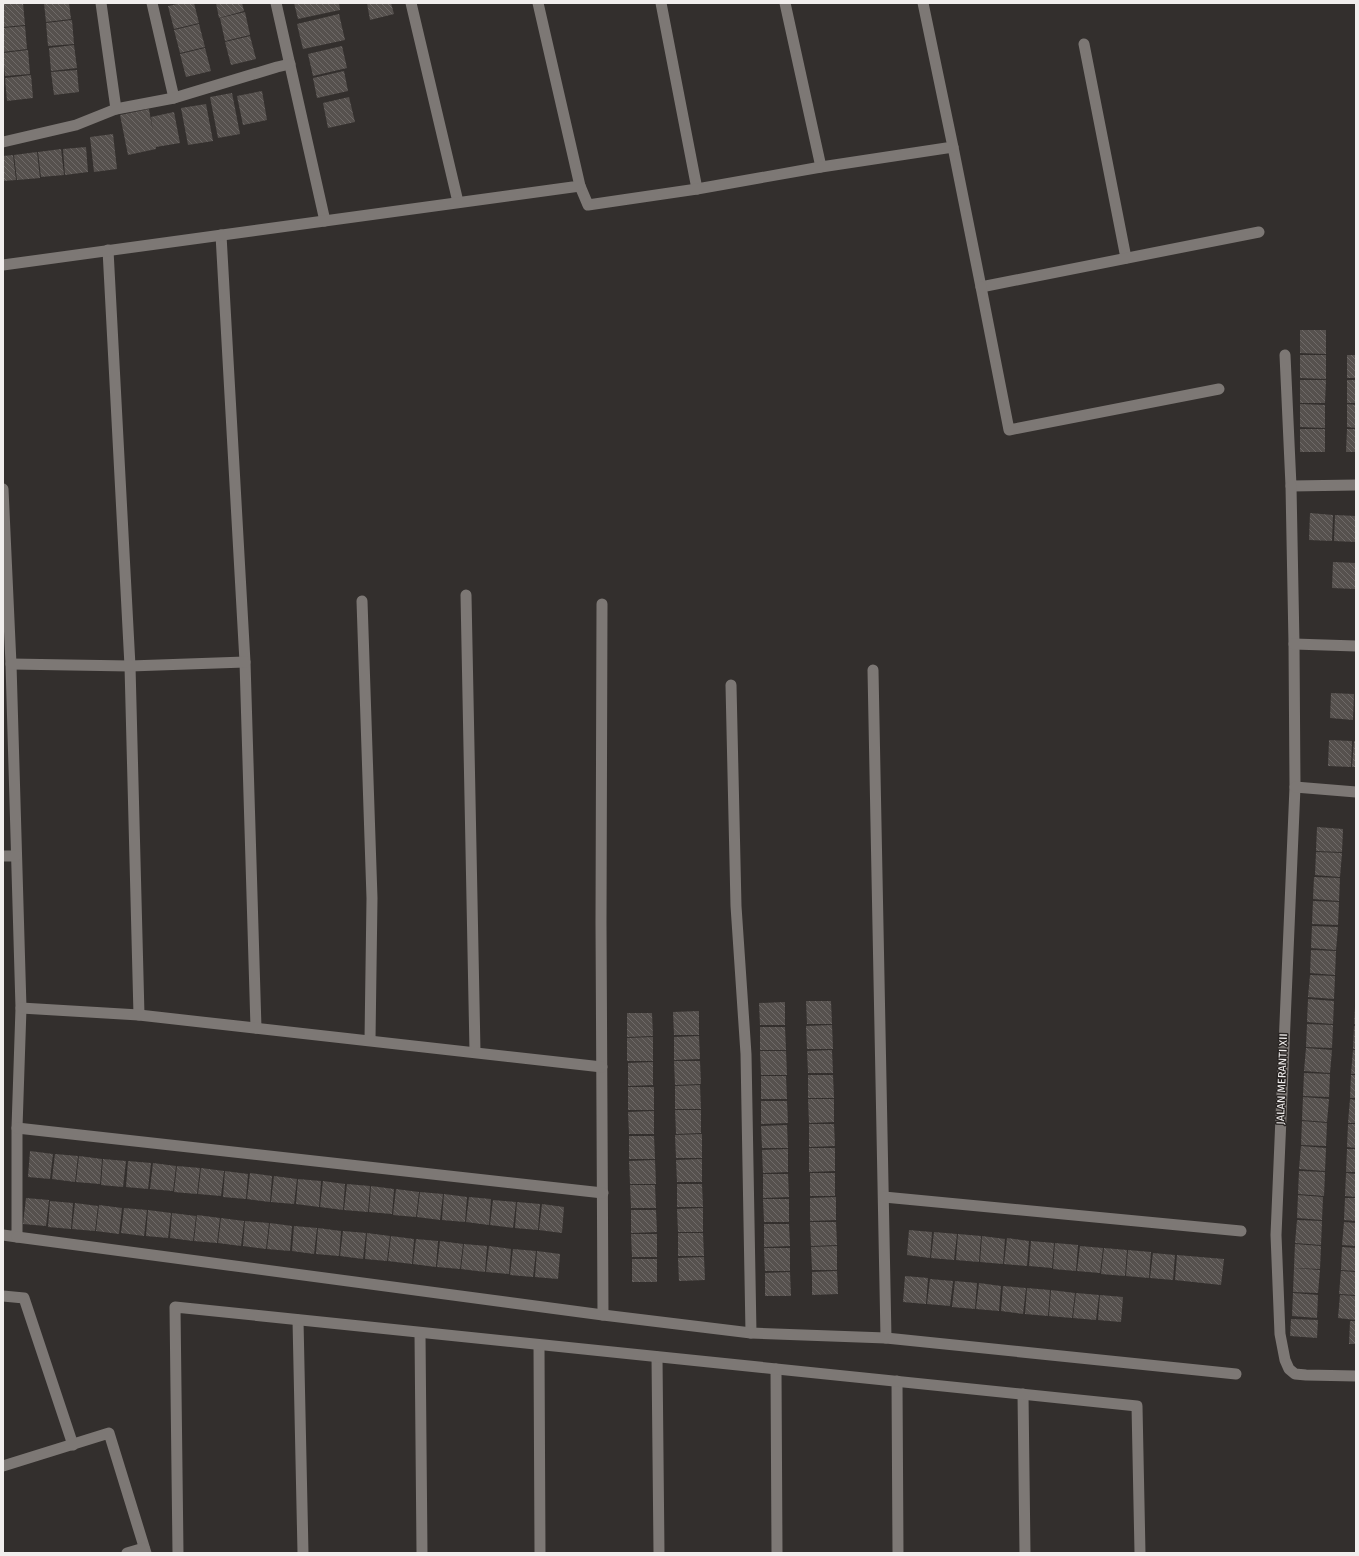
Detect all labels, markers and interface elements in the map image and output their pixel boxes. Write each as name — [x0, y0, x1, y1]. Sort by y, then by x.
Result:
street label: JALAN MERANTI XII — [1274, 1033, 1290, 1125]

